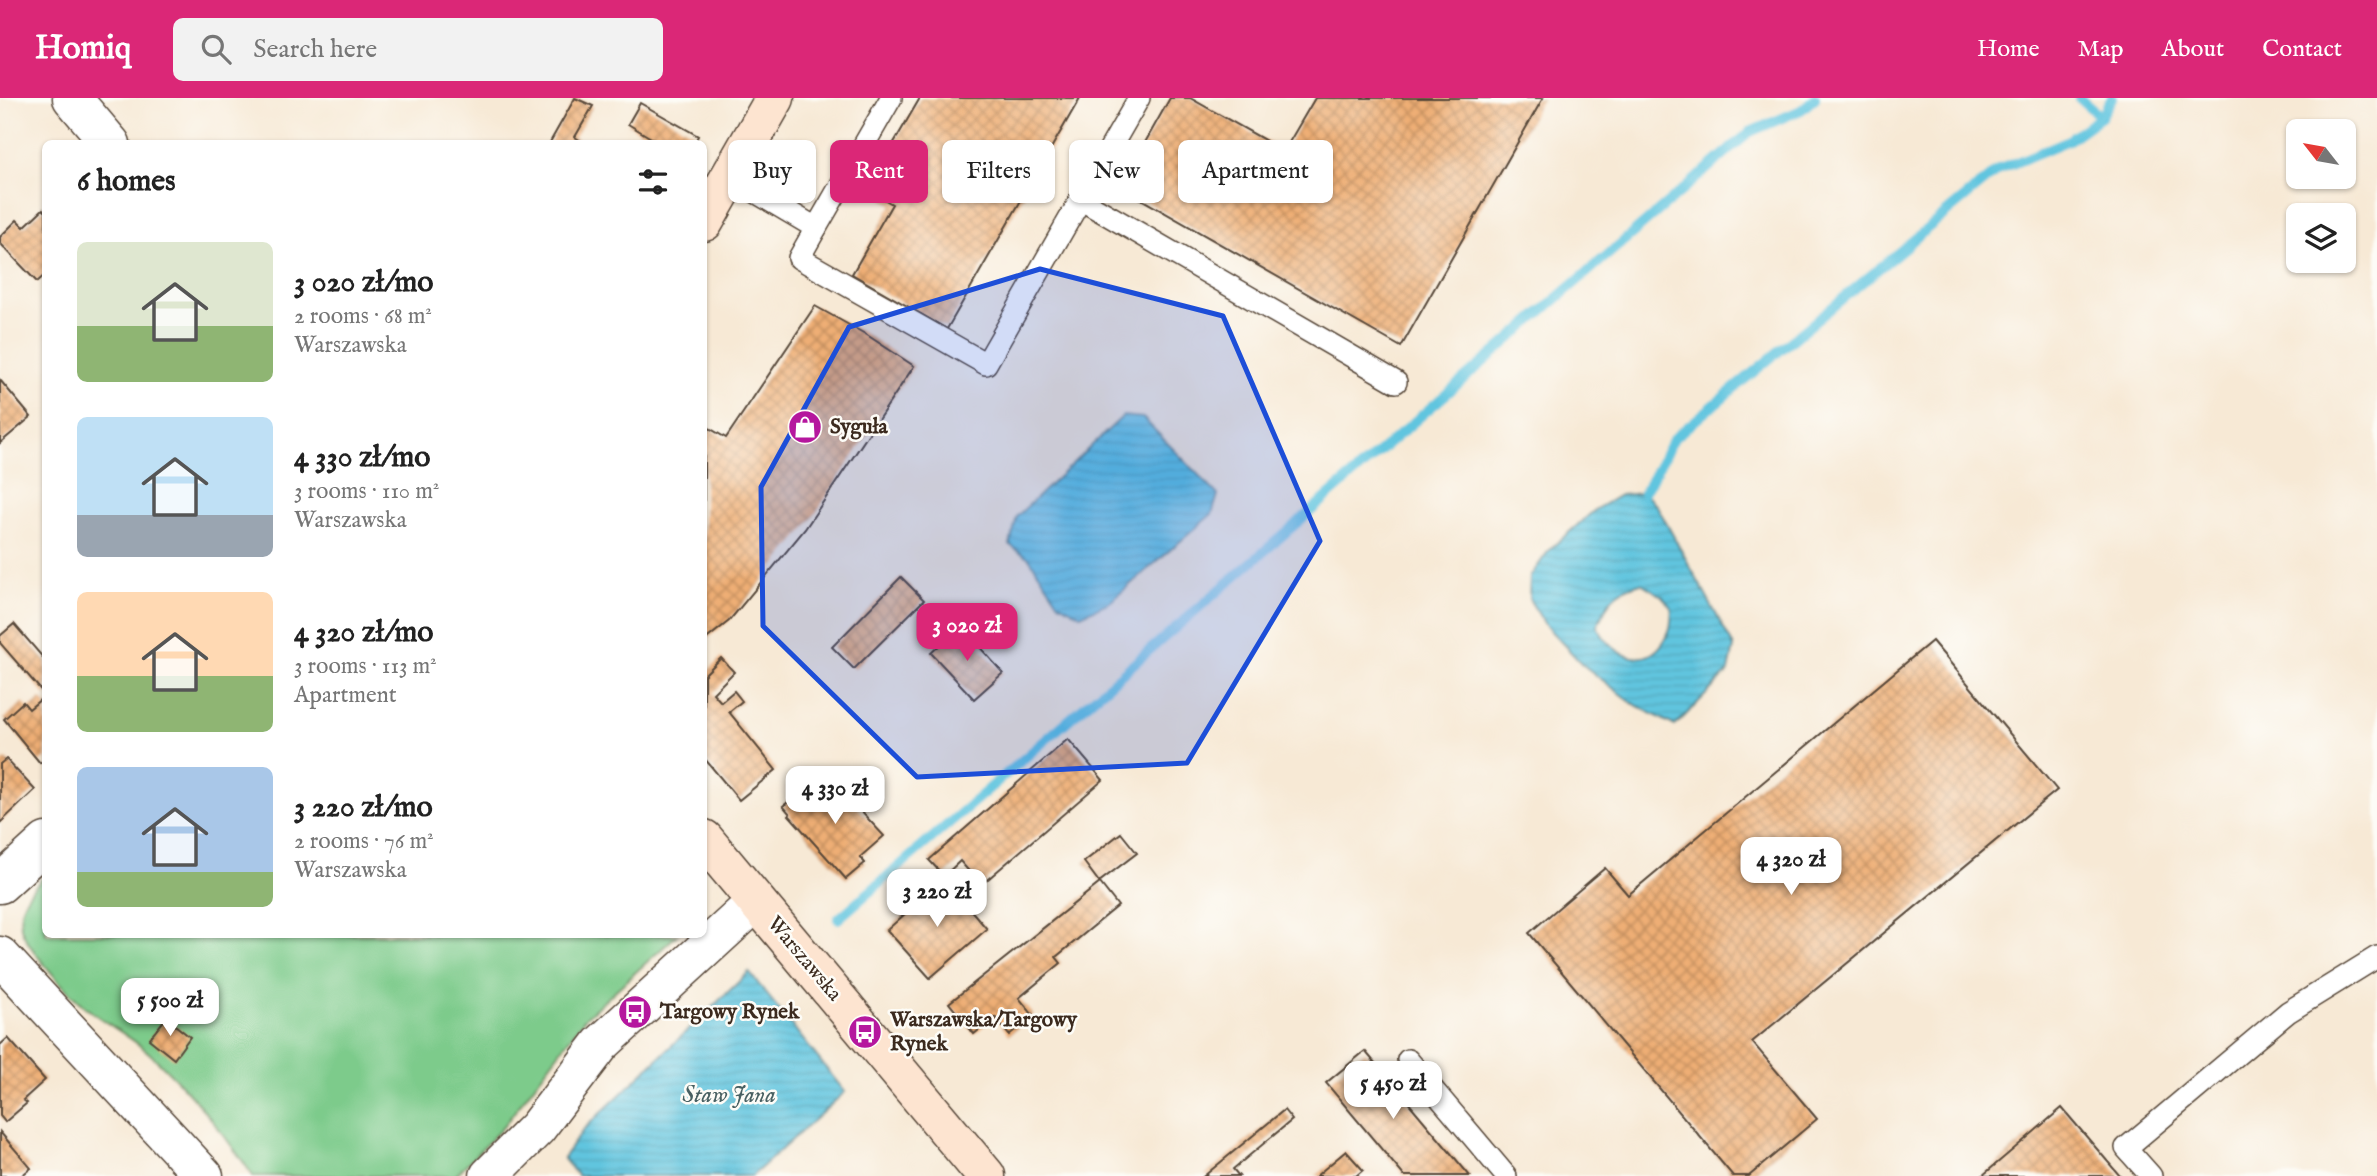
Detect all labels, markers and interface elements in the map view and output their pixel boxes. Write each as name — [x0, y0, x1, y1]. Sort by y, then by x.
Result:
search box — [173, 18, 663, 81]
text: Homiq — [35, 28, 131, 70]
icon: search — [197, 30, 235, 68]
text: Search here — [253, 33, 377, 66]
text: Home — [1977, 34, 2040, 65]
text: Map — [2078, 34, 2124, 65]
text: About — [2162, 34, 2224, 65]
text: Contact — [2262, 34, 2342, 65]
north arrow — [2286, 119, 2356, 189]
map controls — [2286, 119, 2356, 273]
chip: Buy — [728, 140, 816, 203]
chip: Rent — [830, 140, 928, 203]
chip: Filters — [942, 140, 1055, 203]
chip: New — [1069, 140, 1164, 203]
chip: Apartment — [1178, 140, 1333, 203]
text: 6 homes — [77, 163, 176, 201]
icon: filters — [634, 163, 672, 201]
button: layers — [2286, 203, 2356, 273]
text: 3 020 zł/mo — [294, 264, 433, 302]
icon: home — [133, 270, 217, 354]
text: 2 rooms · 68 m² — [294, 302, 432, 331]
text: Warszawska — [294, 331, 407, 360]
shop icon: Syguła — [786, 408, 824, 446]
place label: Syguła — [830, 414, 888, 441]
text: 4 330 zł/mo — [294, 439, 431, 477]
icon: home — [133, 445, 217, 529]
text: 3 rooms · 110 m² — [294, 477, 439, 506]
text: Warszawska — [294, 506, 407, 535]
pin: 3 020 zł — [895, 603, 1039, 663]
text: 3 020 zł — [933, 611, 1001, 640]
text: 4 320 zł/mo — [294, 614, 433, 652]
icon: home — [133, 620, 217, 704]
text: 3 rooms · 113 m² — [294, 652, 437, 681]
text: Apartment — [294, 681, 397, 710]
pin: 4 330 zł — [763, 766, 907, 826]
text: 4 330 zł — [802, 774, 868, 803]
text: 3 220 zł/mo — [294, 789, 433, 827]
icon: home — [133, 795, 217, 879]
text: 2 rooms · 76 m² — [294, 827, 434, 856]
pin: 4 320 zł — [1719, 838, 1863, 897]
text: 4 320 zł — [1757, 845, 1825, 874]
text: Warszawska — [294, 856, 407, 885]
pin: 3 220 zł — [865, 870, 1009, 929]
text: 3 220 zł — [903, 877, 971, 906]
street label: Warszawska — [761, 911, 848, 1008]
pin: 5 500 zł — [98, 978, 242, 1038]
text: 5 500 zł — [137, 986, 203, 1015]
bus stop icon: Targowy Rynek — [616, 993, 654, 1031]
place label: Targowy Rynek — [659, 999, 800, 1026]
place label: Warszawska/Targowy Rynek — [889, 1007, 1078, 1058]
bus stop icon: Warszawska/Targowy Rynek — [846, 1013, 884, 1051]
pin: 5 450 zł — [1321, 1062, 1465, 1121]
text: 5 450 zł — [1360, 1069, 1426, 1098]
water label: Staw Jana — [682, 1081, 776, 1110]

